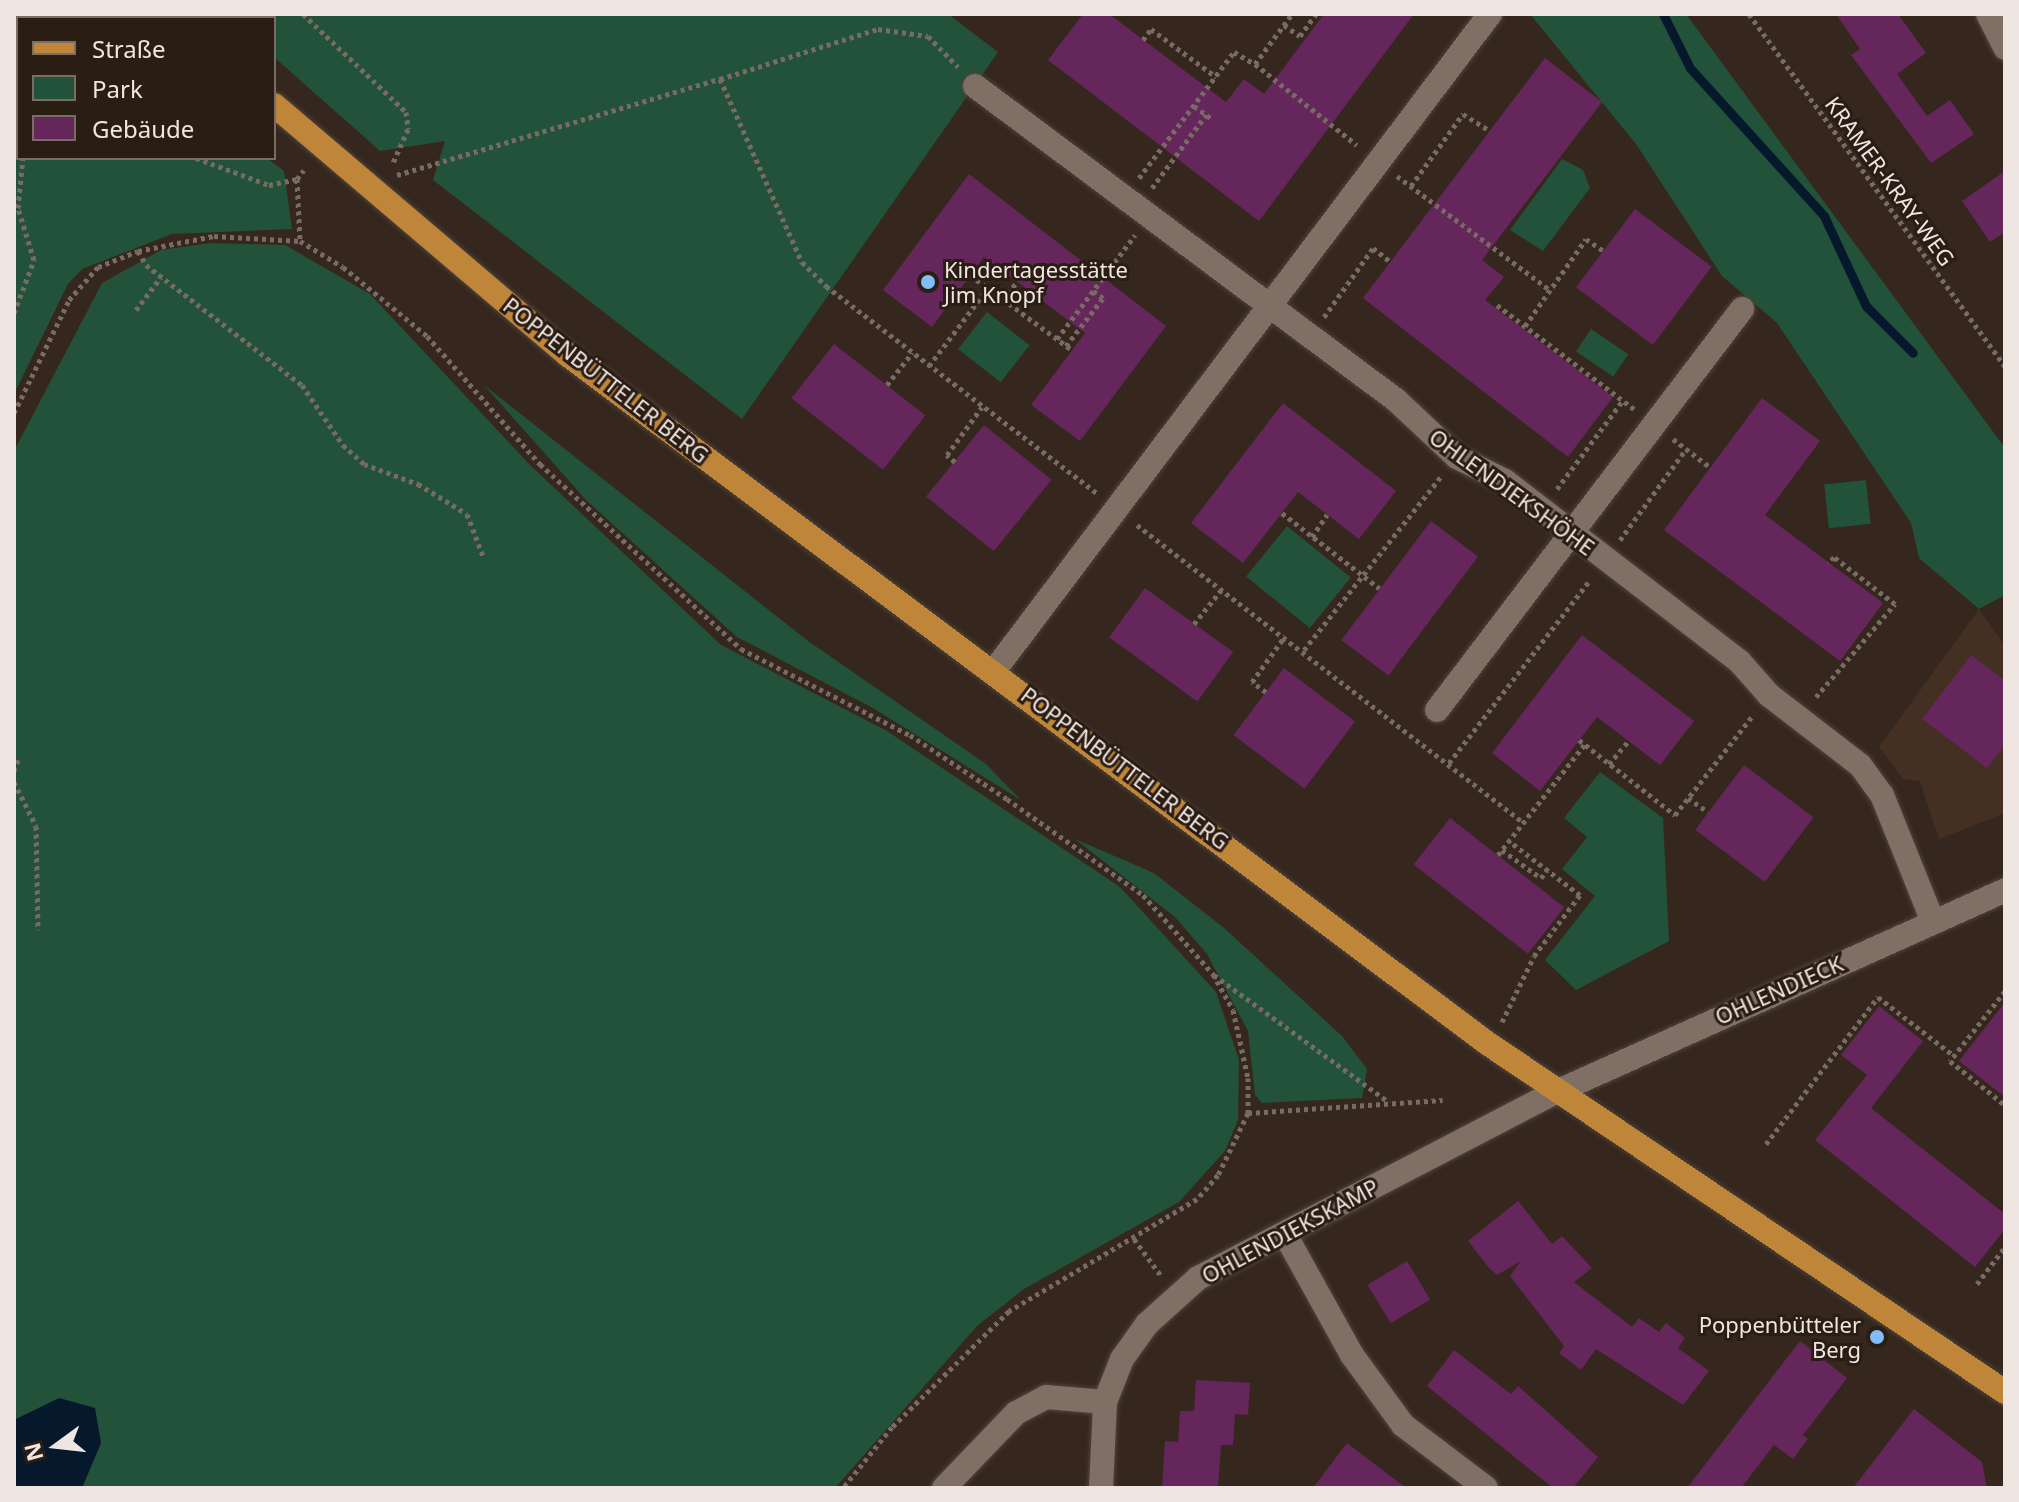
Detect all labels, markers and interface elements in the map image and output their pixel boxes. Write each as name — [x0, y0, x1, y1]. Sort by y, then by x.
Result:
legend — [16, 16, 276, 160]
text: Straße — [92, 32, 165, 65]
text: Park — [92, 72, 143, 105]
street label: KRAMER-KRAY-WEG — [1820, 91, 1960, 271]
text: Gebäude — [92, 112, 194, 145]
place label: Kindertagesstätte Jim Knopf — [944, 256, 1128, 308]
marker: Kindertagesstätte Jim Knopf — [919, 273, 937, 291]
street label: POPPENBÜTTELER BERG — [498, 292, 714, 468]
street label: OHLENDIEKSHÖHE — [1424, 423, 1600, 561]
street label: POPPENBÜTTELER BERG — [1016, 681, 1234, 855]
street label: OHLENDIECK — [1711, 950, 1847, 1030]
street label: OHLENDIEKSKAMP — [1197, 1173, 1383, 1289]
place label: Poppenbütteler Berg — [1699, 1311, 1861, 1362]
marker: Poppenbütteler Berg — [1868, 1328, 1886, 1346]
north arrow — [16, 1406, 96, 1486]
text: N — [16, 1440, 50, 1465]

